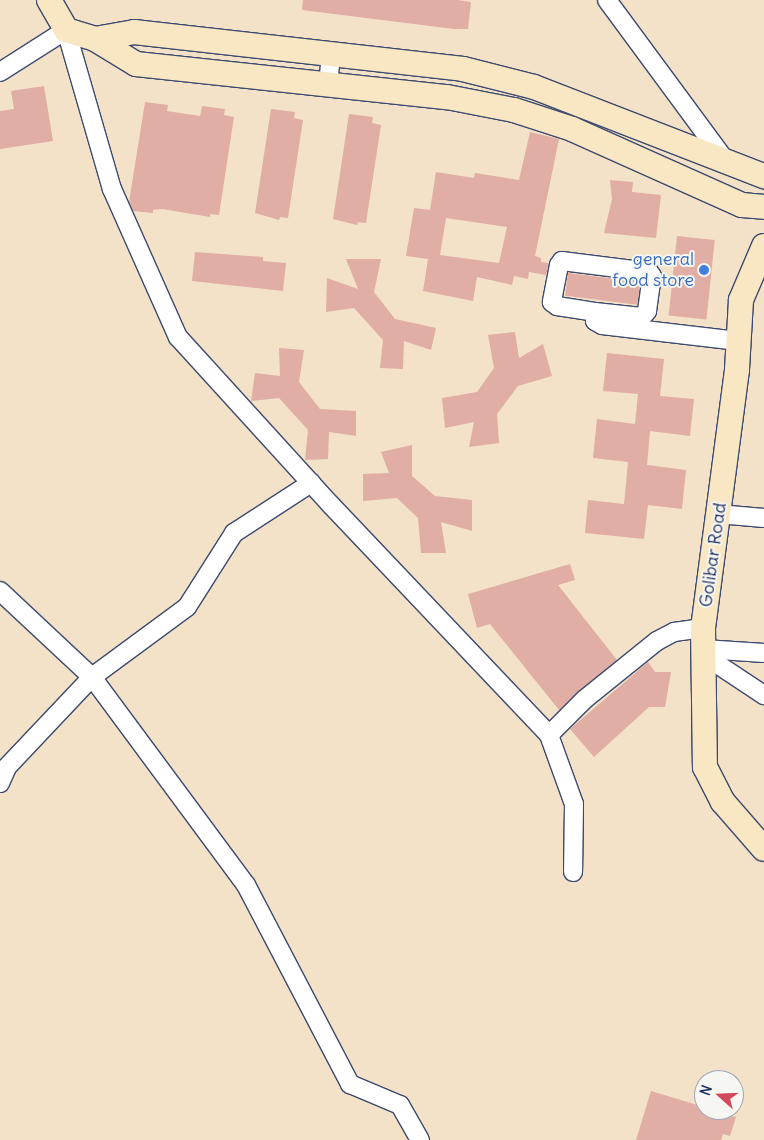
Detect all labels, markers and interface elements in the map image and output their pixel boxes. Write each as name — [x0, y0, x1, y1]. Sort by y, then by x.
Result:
place label: general food store — [612, 249, 694, 292]
marker: general food store — [698, 264, 710, 276]
street label: Golibar Road — [695, 501, 731, 609]
north arrow — [694, 1070, 744, 1120]
text: N — [696, 1083, 716, 1098]

